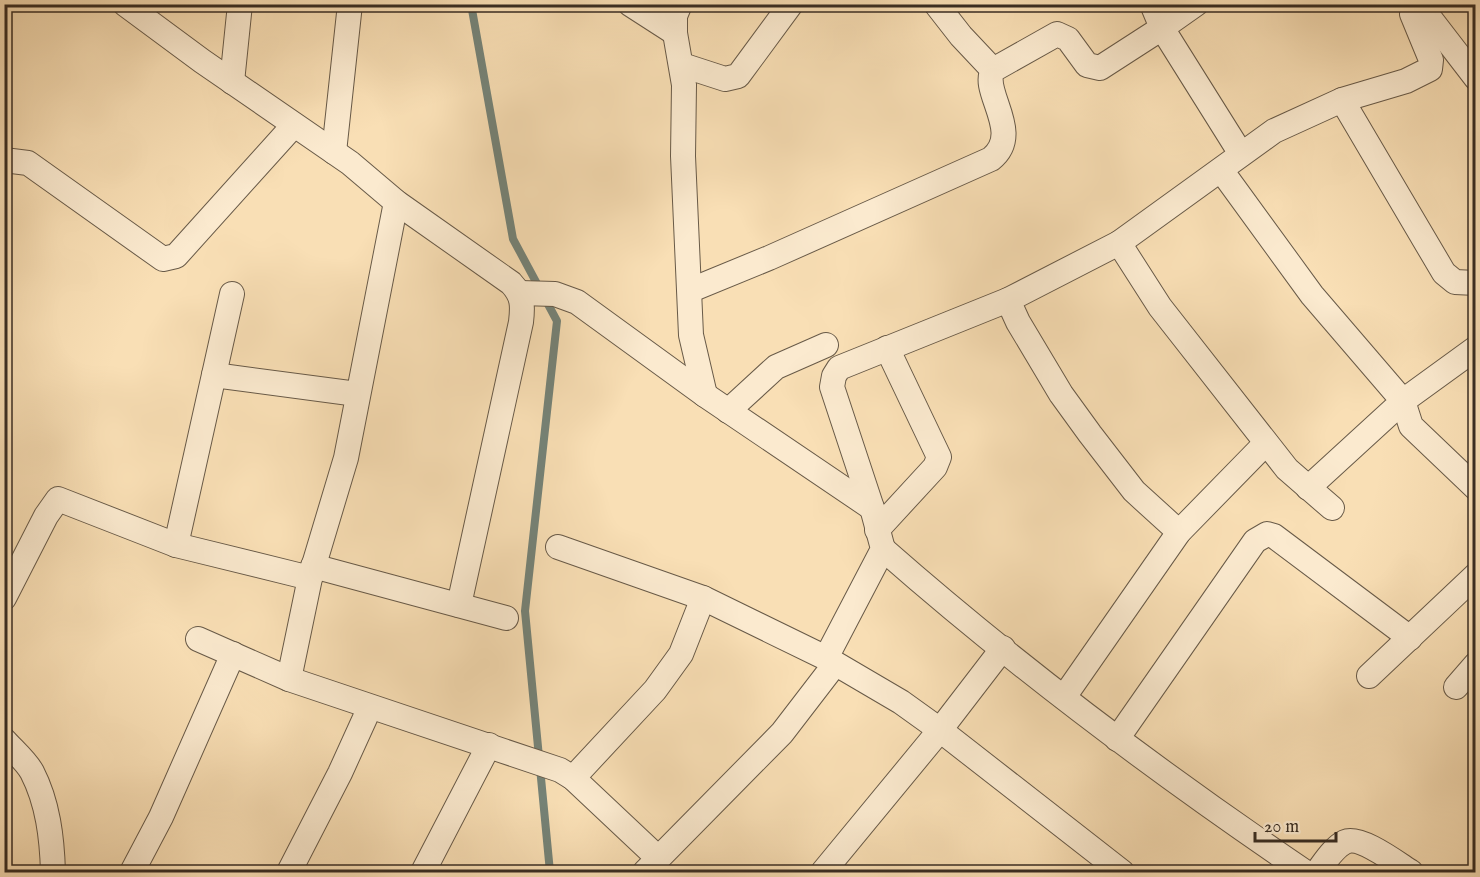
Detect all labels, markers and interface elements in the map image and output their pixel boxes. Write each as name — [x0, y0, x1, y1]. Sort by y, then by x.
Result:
scale bar — [1255, 805, 1336, 843]
text: 20 m — [1264, 816, 1299, 839]

